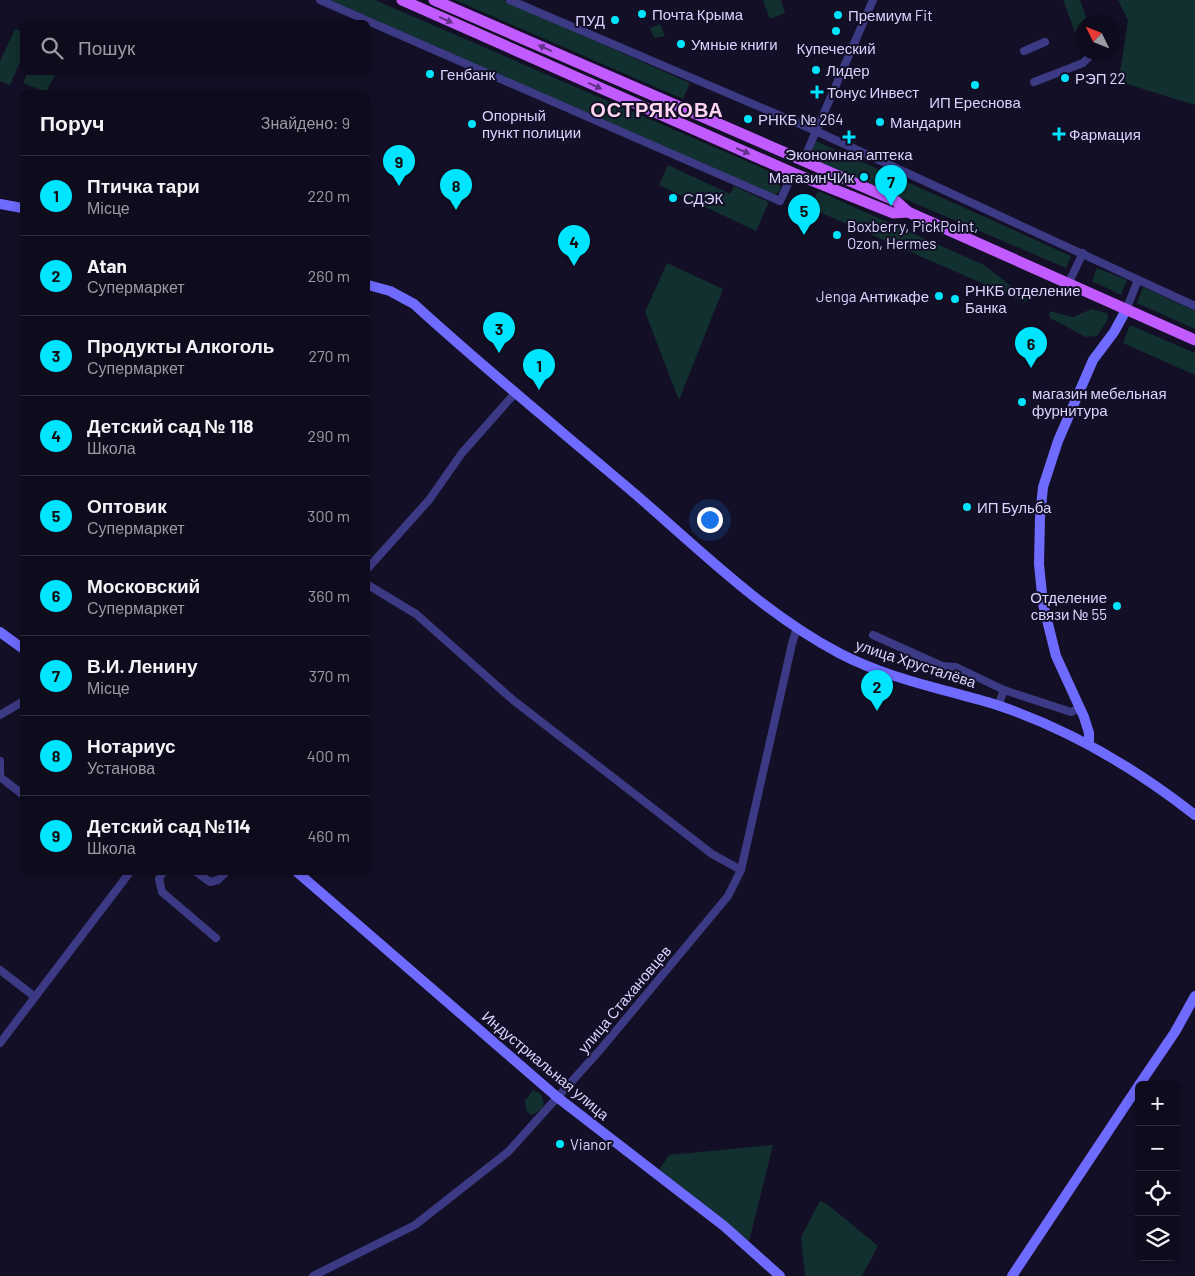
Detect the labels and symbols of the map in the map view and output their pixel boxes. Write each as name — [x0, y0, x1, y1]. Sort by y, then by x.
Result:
place label: Почта Крыма — [652, 5, 744, 23]
place label: Премиум Fit — [848, 6, 933, 24]
marker: Почта Крыма — [636, 8, 648, 20]
marker: Премиум Fit — [832, 9, 844, 21]
place label: ПУД — [575, 11, 605, 29]
marker: ПУД — [609, 14, 621, 26]
north arrow — [1075, 15, 1120, 60]
one-way arrow — [439, 16, 453, 24]
marker: Купеческий — [830, 25, 842, 37]
place label: Умные книги — [691, 35, 778, 53]
marker: Умные книги — [675, 38, 687, 50]
place label: Купеческий — [796, 39, 876, 57]
one-way arrow — [538, 44, 552, 52]
place label: Лидер — [826, 61, 870, 79]
marker: Лидер — [810, 64, 822, 76]
place label: Генбанк — [440, 65, 496, 83]
marker: Генбанк — [424, 68, 436, 80]
place label: РЭП 22 — [1075, 69, 1126, 87]
marker: РЭП 22 — [1059, 72, 1071, 84]
marker: ИП Ереснова — [969, 79, 981, 91]
one-way arrow — [588, 83, 602, 91]
place label: Тонус Инвест — [827, 83, 919, 101]
marker: Тонус Инвест — [811, 86, 823, 98]
place label: ИП Ереснова — [929, 93, 1021, 111]
district label: ОСТРЯКОВА — [590, 97, 724, 121]
place label: Опорный пункт полиции — [482, 106, 581, 141]
place label: РНКБ № 264 — [758, 110, 844, 128]
marker: РНКБ № 264 — [742, 113, 754, 125]
place label: Мандарин — [890, 113, 961, 131]
marker: Мандарин — [874, 116, 886, 128]
marker: Опорный пункт полиции — [466, 118, 478, 130]
place label: Фармация — [1069, 125, 1141, 143]
marker: Фармация — [1053, 128, 1065, 140]
marker: Экономная аптека — [843, 131, 855, 143]
pin: 9 — [383, 145, 415, 186]
place label: Экономная аптека — [785, 145, 913, 163]
one-way arrow — [736, 148, 750, 156]
pin: 7 — [875, 165, 907, 206]
place label: МагазинЧИк — [769, 168, 854, 186]
pin: 8 — [440, 169, 472, 210]
marker: МагазинЧИк — [858, 171, 870, 183]
place label: СДЭК — [683, 189, 723, 207]
marker: СДЭК — [667, 192, 679, 204]
pin: 5 — [788, 194, 820, 235]
place label: Boxberry, PickPoint, Ozon, Hermes — [847, 217, 978, 252]
pin: 4 — [558, 225, 590, 266]
marker: Boxberry, PickPoint, Ozon, Hermes — [831, 229, 843, 241]
place label: РНКБ отделение Банка — [965, 281, 1081, 316]
place label: Jenga Антикафе — [816, 287, 929, 305]
marker: Jenga Антикафе — [933, 290, 945, 302]
marker: РНКБ отделение Банка — [949, 293, 961, 305]
pin: 3 — [483, 312, 515, 353]
pin: 6 — [1015, 327, 1047, 368]
pin: 1 — [523, 349, 555, 390]
place label: магазин мебельная фурнитура — [1032, 384, 1167, 419]
marker: магазин мебельная фурнитура — [1016, 396, 1028, 408]
place label: ИП Бульба — [977, 498, 1052, 516]
marker: ИП Бульба — [961, 501, 973, 513]
your location — [697, 507, 723, 533]
place label: Отделение связи № 55 — [1030, 588, 1107, 623]
marker: Отделение связи № 55 — [1111, 600, 1123, 612]
street label: улица Хрусталёва — [854, 635, 979, 691]
pin: 2 — [861, 670, 893, 711]
street label: улица Стахановцев — [574, 941, 674, 1057]
street label: Индустриальная улица — [479, 1007, 614, 1124]
place label: Vianor — [570, 1135, 612, 1153]
marker: Vianor — [554, 1138, 566, 1150]

